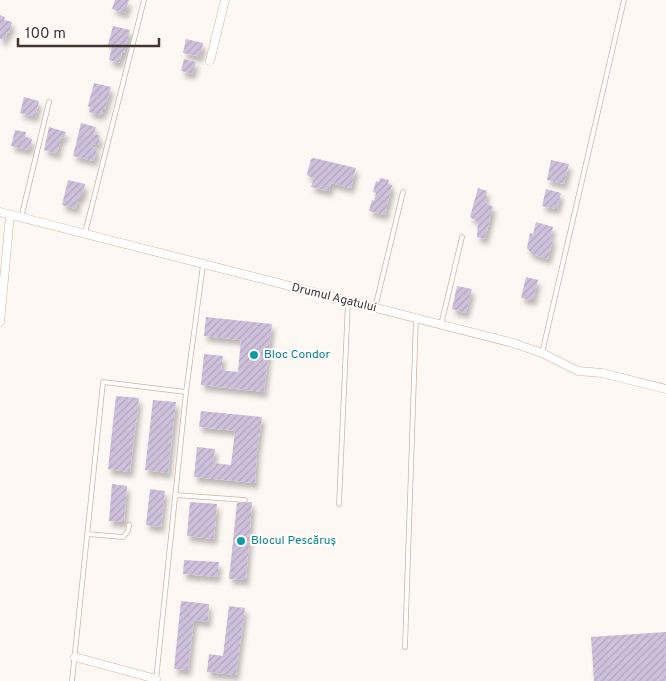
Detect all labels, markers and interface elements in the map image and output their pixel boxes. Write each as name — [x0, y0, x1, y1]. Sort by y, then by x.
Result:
scale bar — [18, 15, 159, 47]
text: 100 m — [25, 25, 66, 44]
street label: Drumul Agatului — [290, 280, 378, 316]
place label: Bloc Condor — [264, 347, 331, 363]
marker: Bloc Condor — [248, 349, 260, 361]
place label: Blocul Pescăruș — [251, 533, 336, 549]
marker: Blocul Pescăruș — [235, 535, 247, 547]

